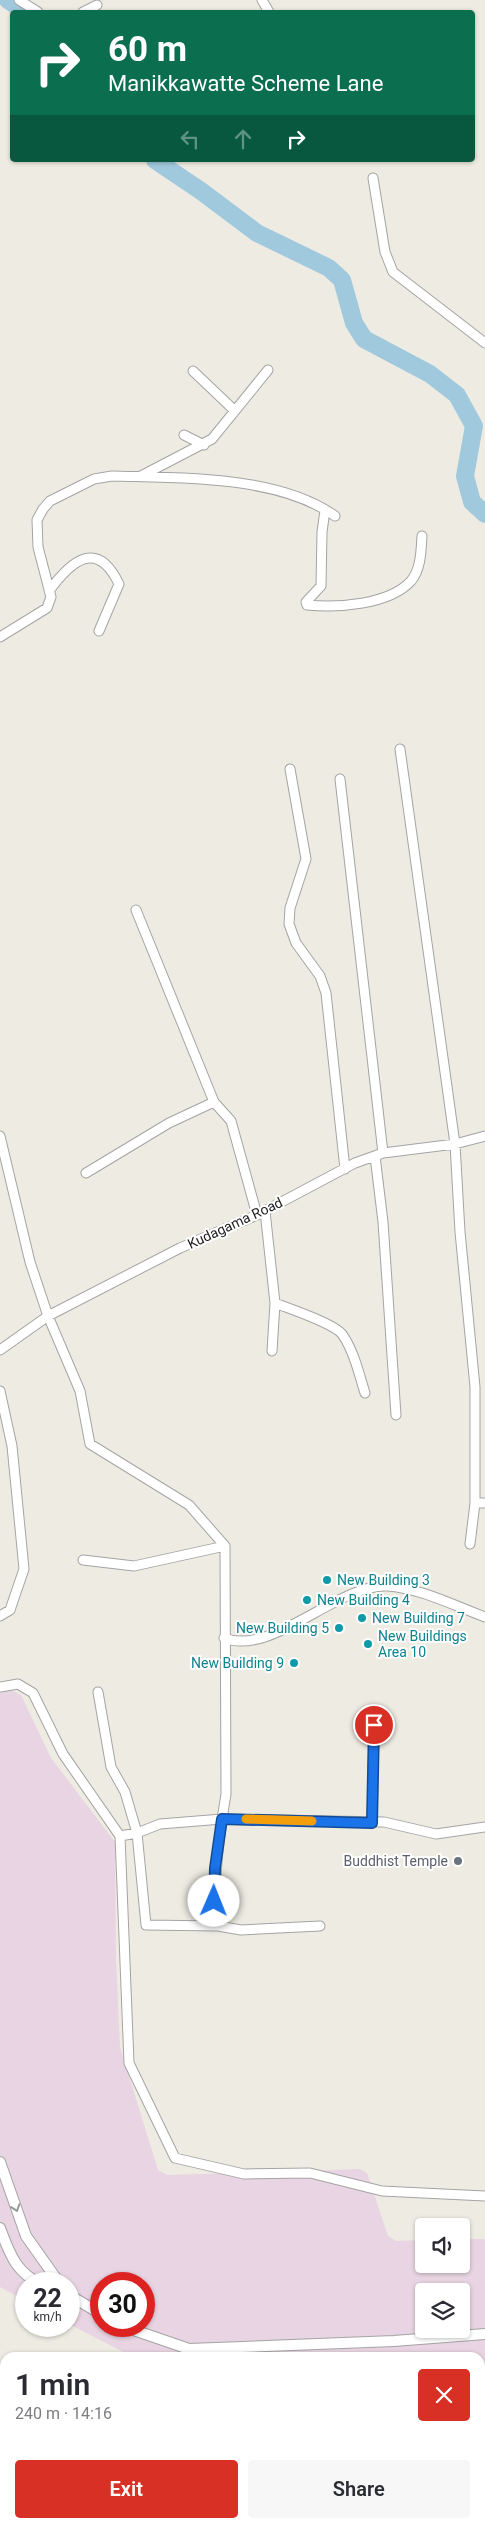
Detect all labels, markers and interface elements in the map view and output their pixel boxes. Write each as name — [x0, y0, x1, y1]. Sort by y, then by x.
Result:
text: 60 m — [108, 29, 187, 70]
icon: right — [25, 30, 90, 95]
text: Manikkawatte Scheme Lane — [108, 71, 383, 96]
icon: left — [176, 125, 204, 153]
icon: ahead — [229, 125, 257, 153]
icon: right — [282, 125, 310, 153]
street label: Kudagama Road — [185, 1194, 285, 1252]
place label: New Building 3 — [337, 1572, 430, 1588]
marker: New Building 3 — [321, 1574, 333, 1586]
place label: New Building 4 — [317, 1592, 410, 1608]
marker: New Building 4 — [301, 1594, 313, 1606]
place label: New Building 7 — [372, 1610, 465, 1626]
marker: New Building 7 — [356, 1612, 368, 1624]
place label: New Building 5 — [236, 1620, 329, 1636]
marker: New Building 5 — [333, 1622, 345, 1634]
place label: New Buildings Area 10 — [378, 1628, 467, 1660]
marker: New Buildings Area 10 — [362, 1638, 374, 1650]
place label: New Building 9 — [191, 1655, 284, 1671]
marker: New Building 9 — [288, 1657, 300, 1669]
pin — [353, 1704, 395, 1746]
icon: arrive — [360, 1711, 388, 1739]
place label: Buddhist Temple — [344, 1853, 448, 1869]
marker: Buddhist Temple — [452, 1855, 464, 1867]
position arrow — [187, 1874, 239, 1926]
one-way arrow — [10, 2203, 20, 2212]
map controls — [415, 2218, 470, 2338]
button: sound — [415, 2218, 470, 2273]
speed limit sign: 30 — [90, 2272, 155, 2337]
button: layers — [415, 2283, 470, 2338]
text: 22 — [33, 2284, 62, 2313]
text: km/h — [33, 2310, 62, 2324]
text: 1 min — [15, 2367, 90, 2402]
button: close — [418, 2369, 470, 2421]
text: 240 m · 14:16 — [15, 2404, 112, 2423]
button: Exit — [15, 2460, 238, 2518]
button: Share — [248, 2460, 470, 2518]

